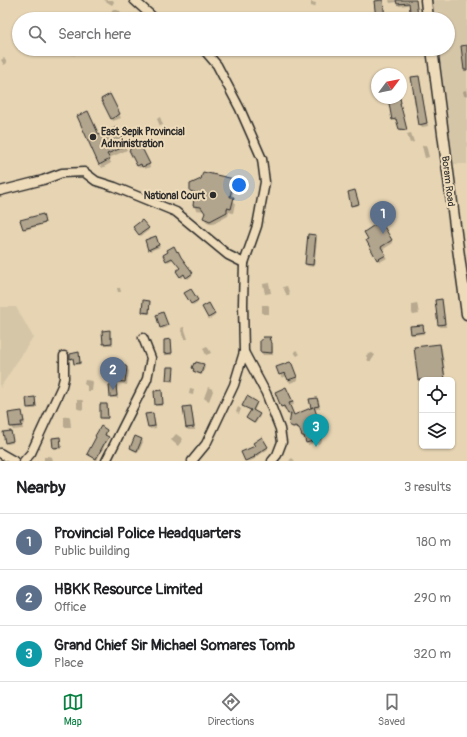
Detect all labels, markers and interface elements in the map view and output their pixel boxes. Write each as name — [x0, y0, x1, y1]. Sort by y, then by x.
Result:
search box — [12, 12, 455, 56]
icon: search — [26, 23, 48, 45]
text: Search here — [58, 25, 131, 44]
north arrow — [371, 68, 407, 104]
place label: East Sepik Provincial Administration — [101, 126, 185, 150]
marker: East Sepik Provincial Administration — [88, 132, 98, 142]
street label: Boram Road — [439, 155, 457, 207]
your location — [229, 175, 249, 195]
place label: National Court — [144, 190, 206, 202]
marker: National Court — [208, 190, 218, 200]
pin: 1 — [370, 201, 396, 234]
pin: 2 — [100, 357, 126, 390]
map controls — [419, 377, 455, 449]
button: locate — [419, 377, 455, 413]
button: layers — [419, 413, 455, 449]
pin: 3 — [303, 414, 329, 447]
text: Nearby — [16, 477, 65, 498]
text: 3 results — [404, 479, 451, 495]
text: Provincial Police Headquarters — [54, 524, 241, 543]
text: 1 — [26, 534, 32, 550]
text: 180 m — [416, 534, 451, 550]
text: Public building — [54, 543, 130, 559]
text: HBKK Resource Limited — [54, 580, 203, 599]
text: 2 — [25, 590, 33, 606]
text: 290 m — [414, 590, 451, 606]
text: Office — [54, 599, 86, 615]
text: Grand Chief Sir Michael Somares Tomb — [54, 636, 295, 655]
text: 3 — [25, 646, 33, 662]
text: 320 m — [413, 646, 451, 662]
text: Place — [54, 655, 83, 671]
tab: Map — [62, 691, 84, 728]
tab: Directions — [208, 691, 254, 728]
tab: Saved — [378, 691, 405, 728]

